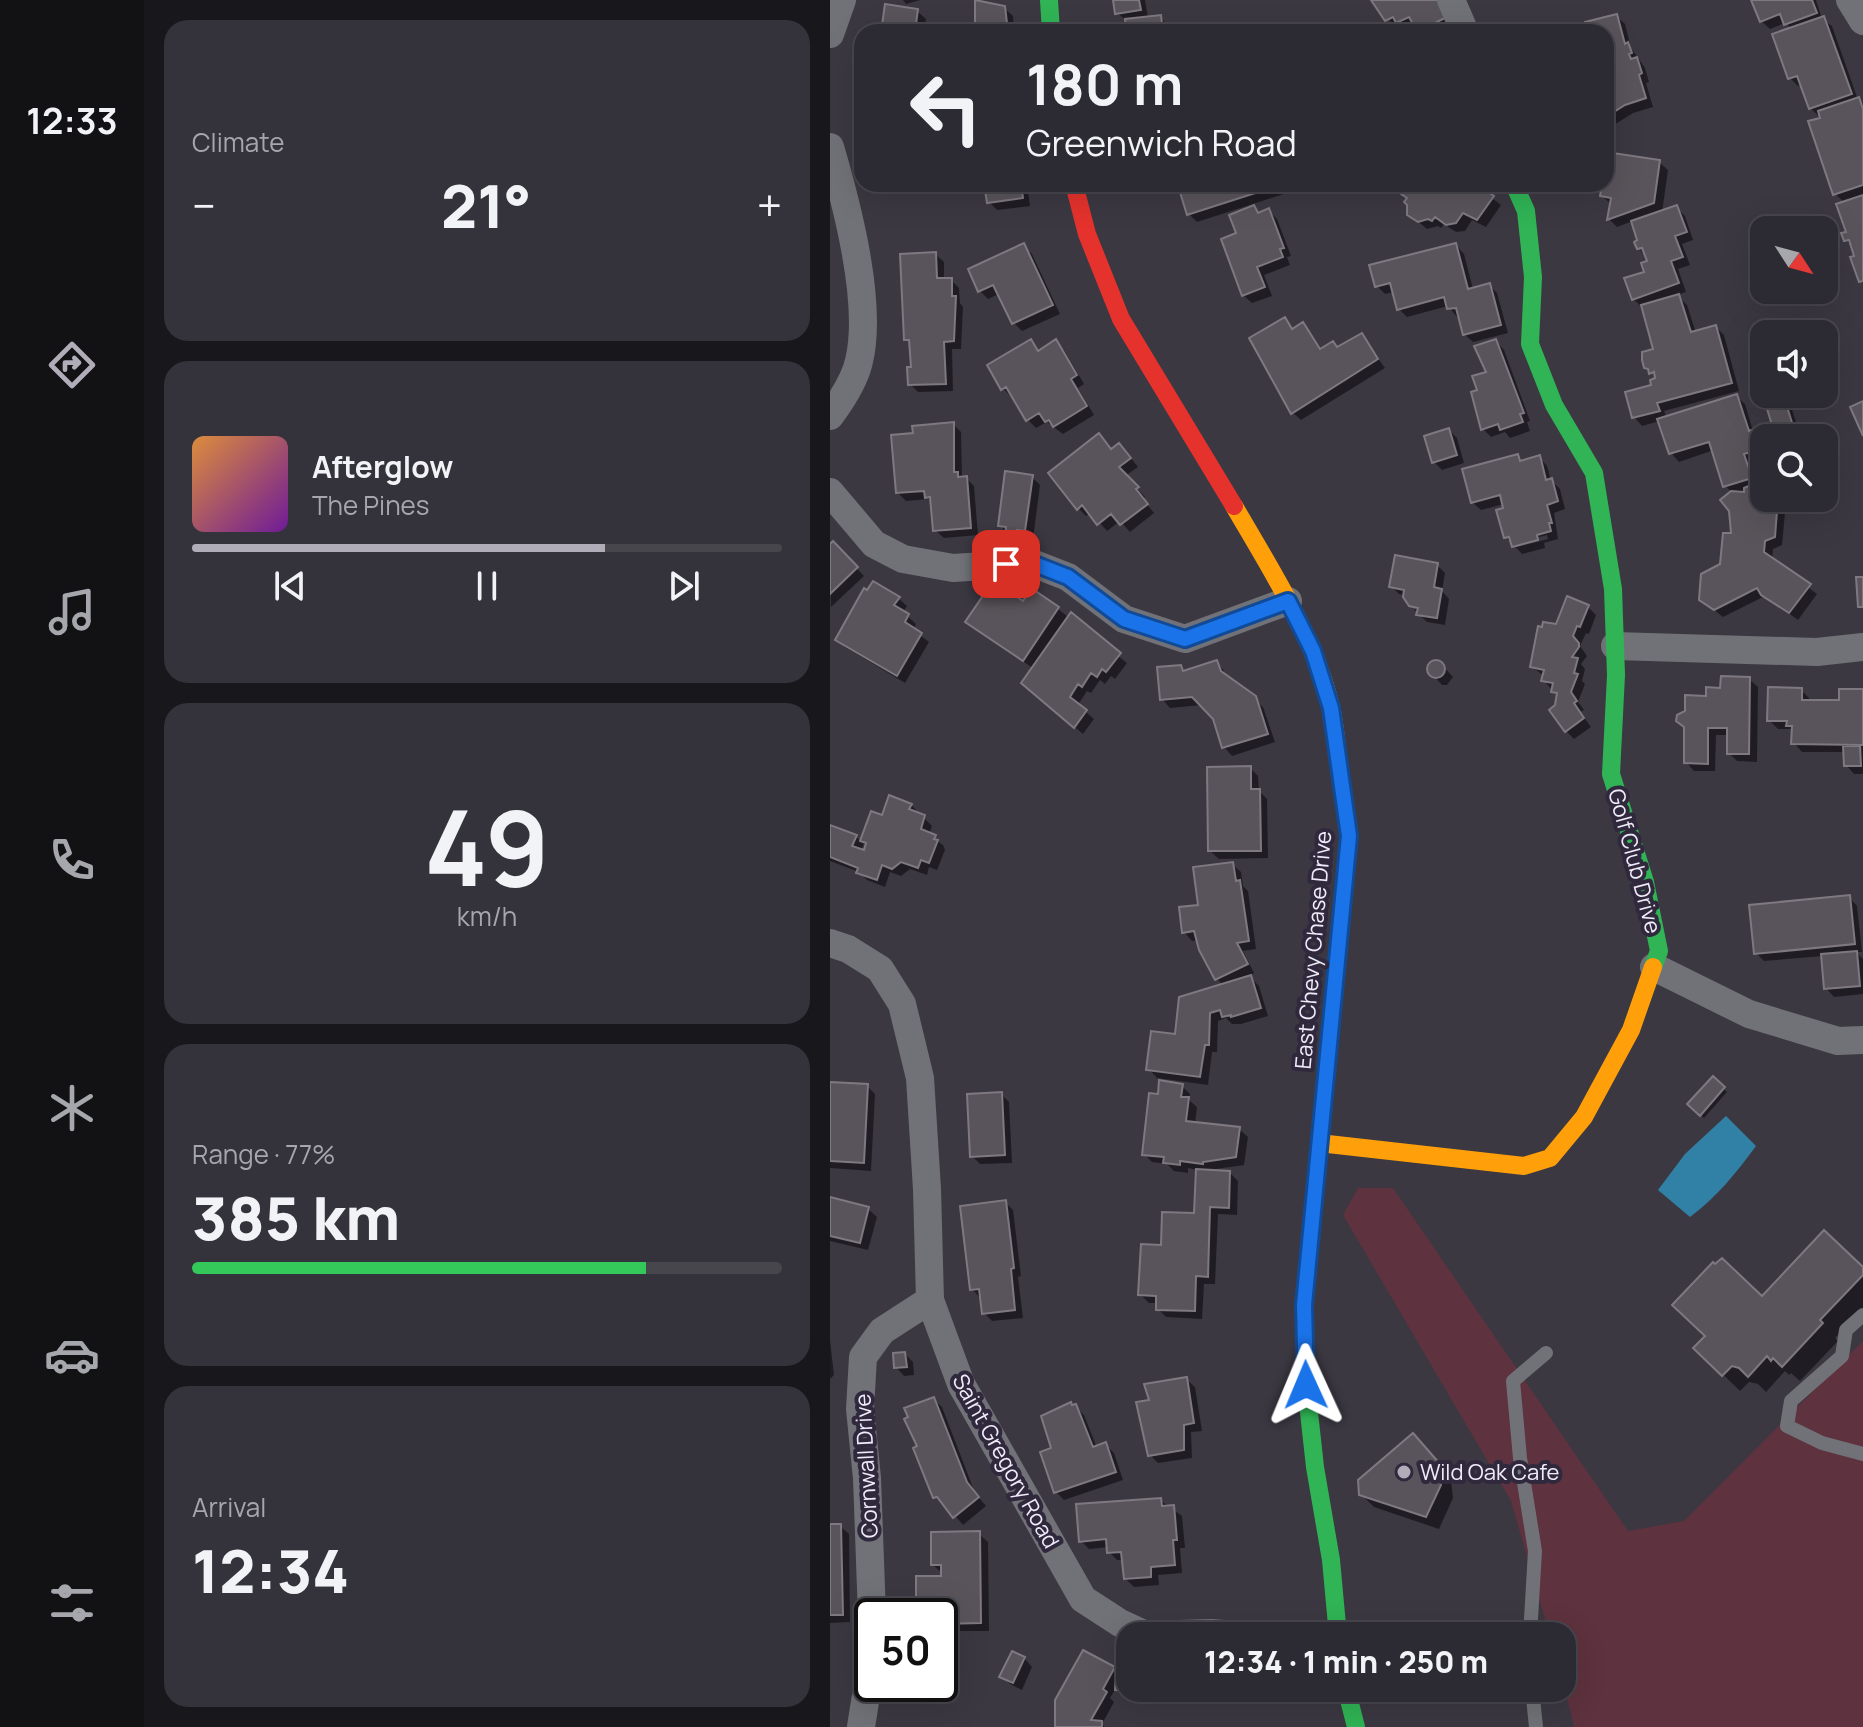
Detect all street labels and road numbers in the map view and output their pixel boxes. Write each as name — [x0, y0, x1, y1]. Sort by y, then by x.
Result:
street label: Golf Club Drive — [1601, 785, 1669, 937]
street label: East Chevy Chase Drive — [1288, 829, 1338, 1070]
street label: Saint Gregory Road — [946, 1368, 1066, 1554]
street label: Cornwall Drive — [847, 1393, 885, 1539]

